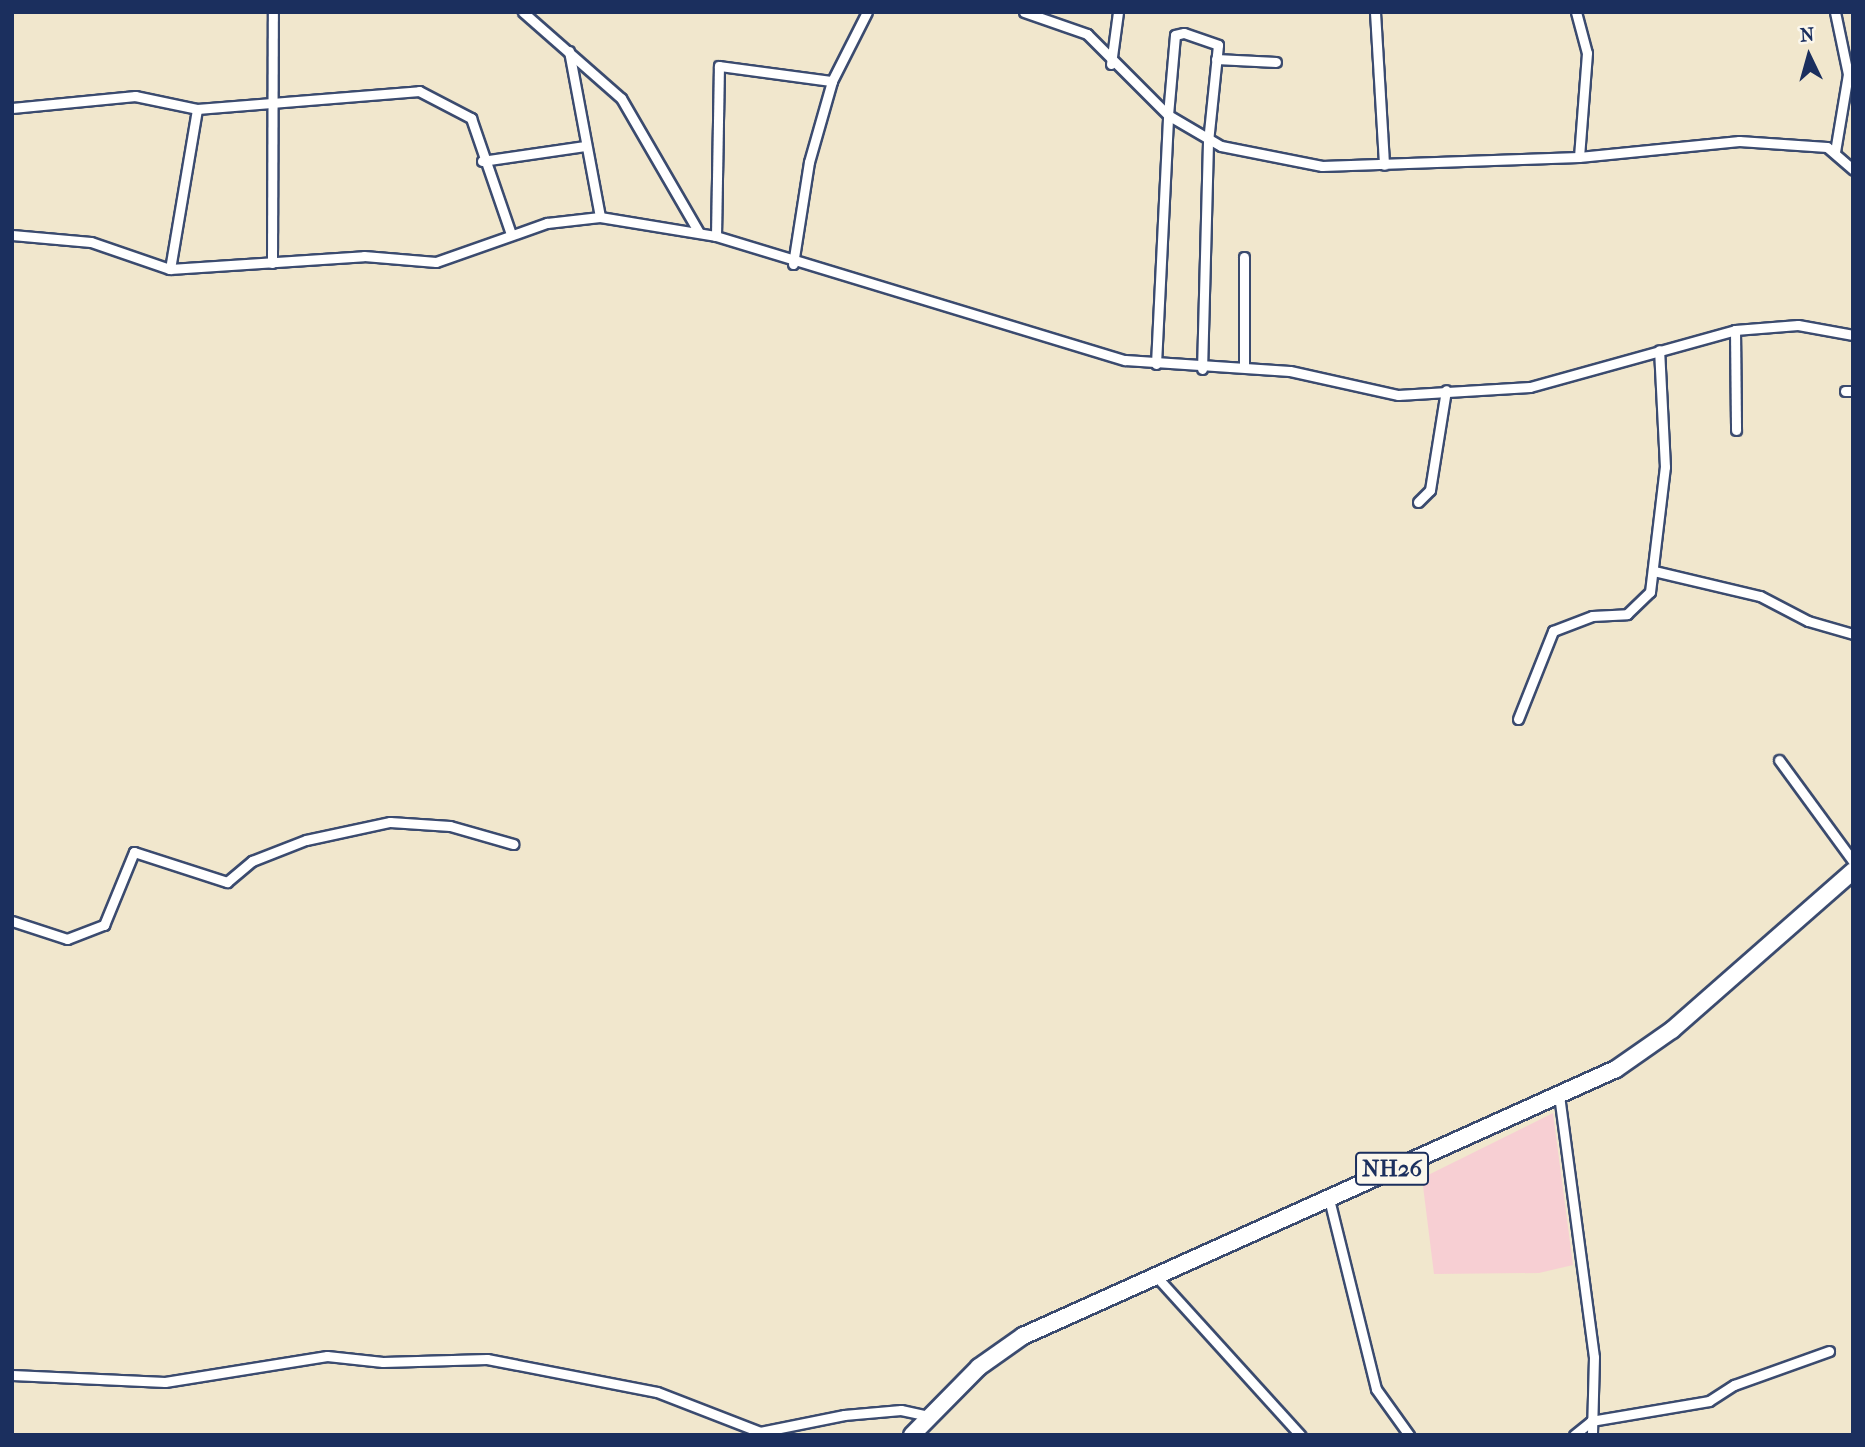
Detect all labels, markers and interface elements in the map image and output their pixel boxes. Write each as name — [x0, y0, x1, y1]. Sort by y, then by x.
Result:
north arrow — [1774, 21, 1844, 91]
text: N — [1799, 23, 1815, 47]
road number: NH26 — [1354, 1150, 1430, 1188]

